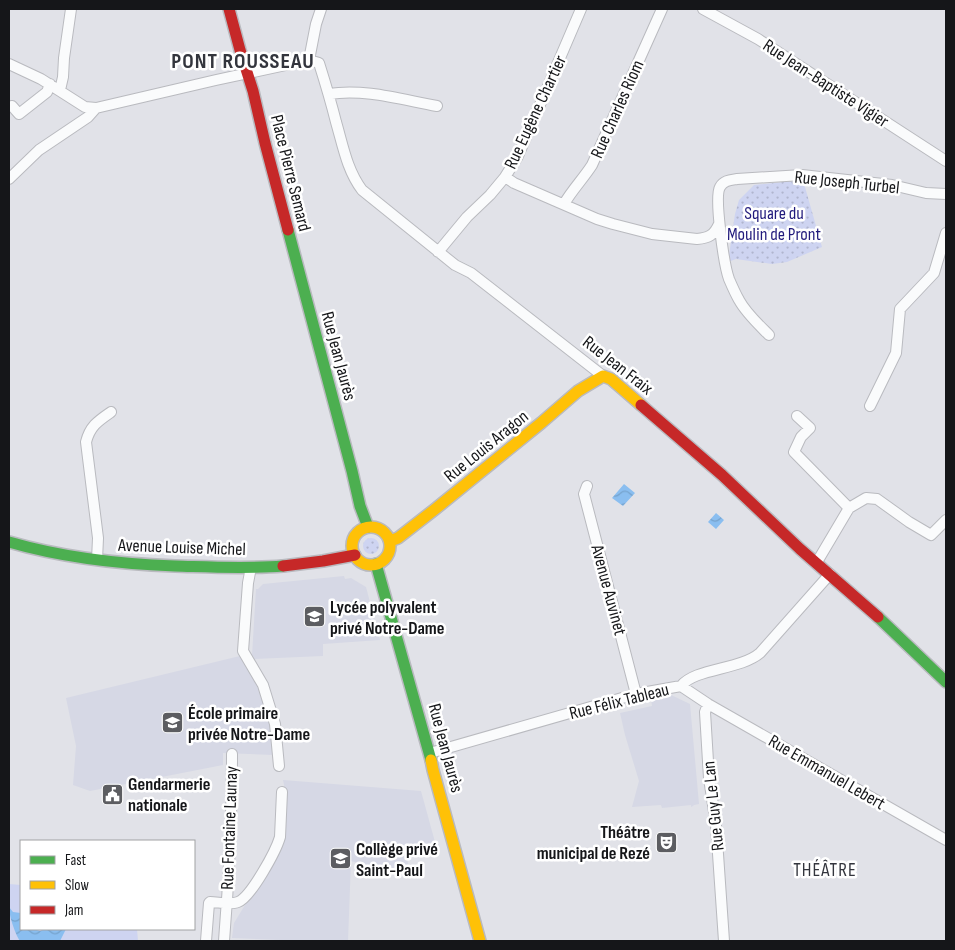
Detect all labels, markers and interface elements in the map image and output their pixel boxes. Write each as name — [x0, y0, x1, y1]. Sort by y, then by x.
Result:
street label: Rue Jean-Baptiste Vigier — [759, 35, 893, 132]
district label: PONT ROUSSEAU — [171, 48, 315, 75]
street label: Rue Eugène Chartier — [500, 52, 571, 172]
street label: Rue Charles Riom — [586, 57, 648, 161]
street label: Place Pierre Semard — [266, 113, 315, 234]
street label: Rue Joseph Turbel — [793, 167, 901, 198]
park label: Square du Moulin de Pront — [727, 203, 822, 245]
street label: Rue Jean Jaurès — [317, 309, 360, 403]
street label: Rue Jean Fraix — [578, 332, 657, 399]
street label: Rue Louis Aragon — [440, 406, 533, 487]
street label: Avenue Louise Michel — [117, 535, 246, 560]
street label: Avenue Auvinet — [586, 542, 631, 638]
place label: Lycée polyvalent privé Notre-Dame — [330, 597, 444, 639]
school or university icon: Lycée polyvalent privé Notre-Dame — [302, 605, 326, 629]
street label: Rue Félix Tableau — [567, 679, 671, 724]
street label: Rue Jean Jaurès — [424, 701, 467, 795]
place label: École primaire privée Notre-Dame — [188, 703, 310, 745]
school or university icon: École primaire privée Notre-Dame — [160, 711, 184, 735]
street label: Rue Emmanuel Lebert — [765, 730, 889, 815]
street label: Rue Guy Le Lan — [698, 760, 729, 852]
street label: Rue Fontaine Launay — [217, 766, 242, 890]
place label: Gendarmerie nationale — [128, 774, 210, 816]
public building icon: Gendarmerie nationale — [100, 782, 124, 806]
place label: Théâtre municipal de Rezé — [537, 822, 650, 864]
theatre icon: Théâtre municipal de Rezé — [654, 830, 678, 854]
place label: Collège privé Saint-Paul — [356, 839, 438, 881]
legend — [20, 840, 195, 930]
school or university icon: Collège privé Saint-Paul — [328, 847, 352, 871]
text: Fast — [65, 851, 87, 870]
district label: THÉÂTRE — [793, 859, 857, 882]
text: Slow — [65, 876, 89, 895]
text: Jam — [64, 901, 83, 920]

